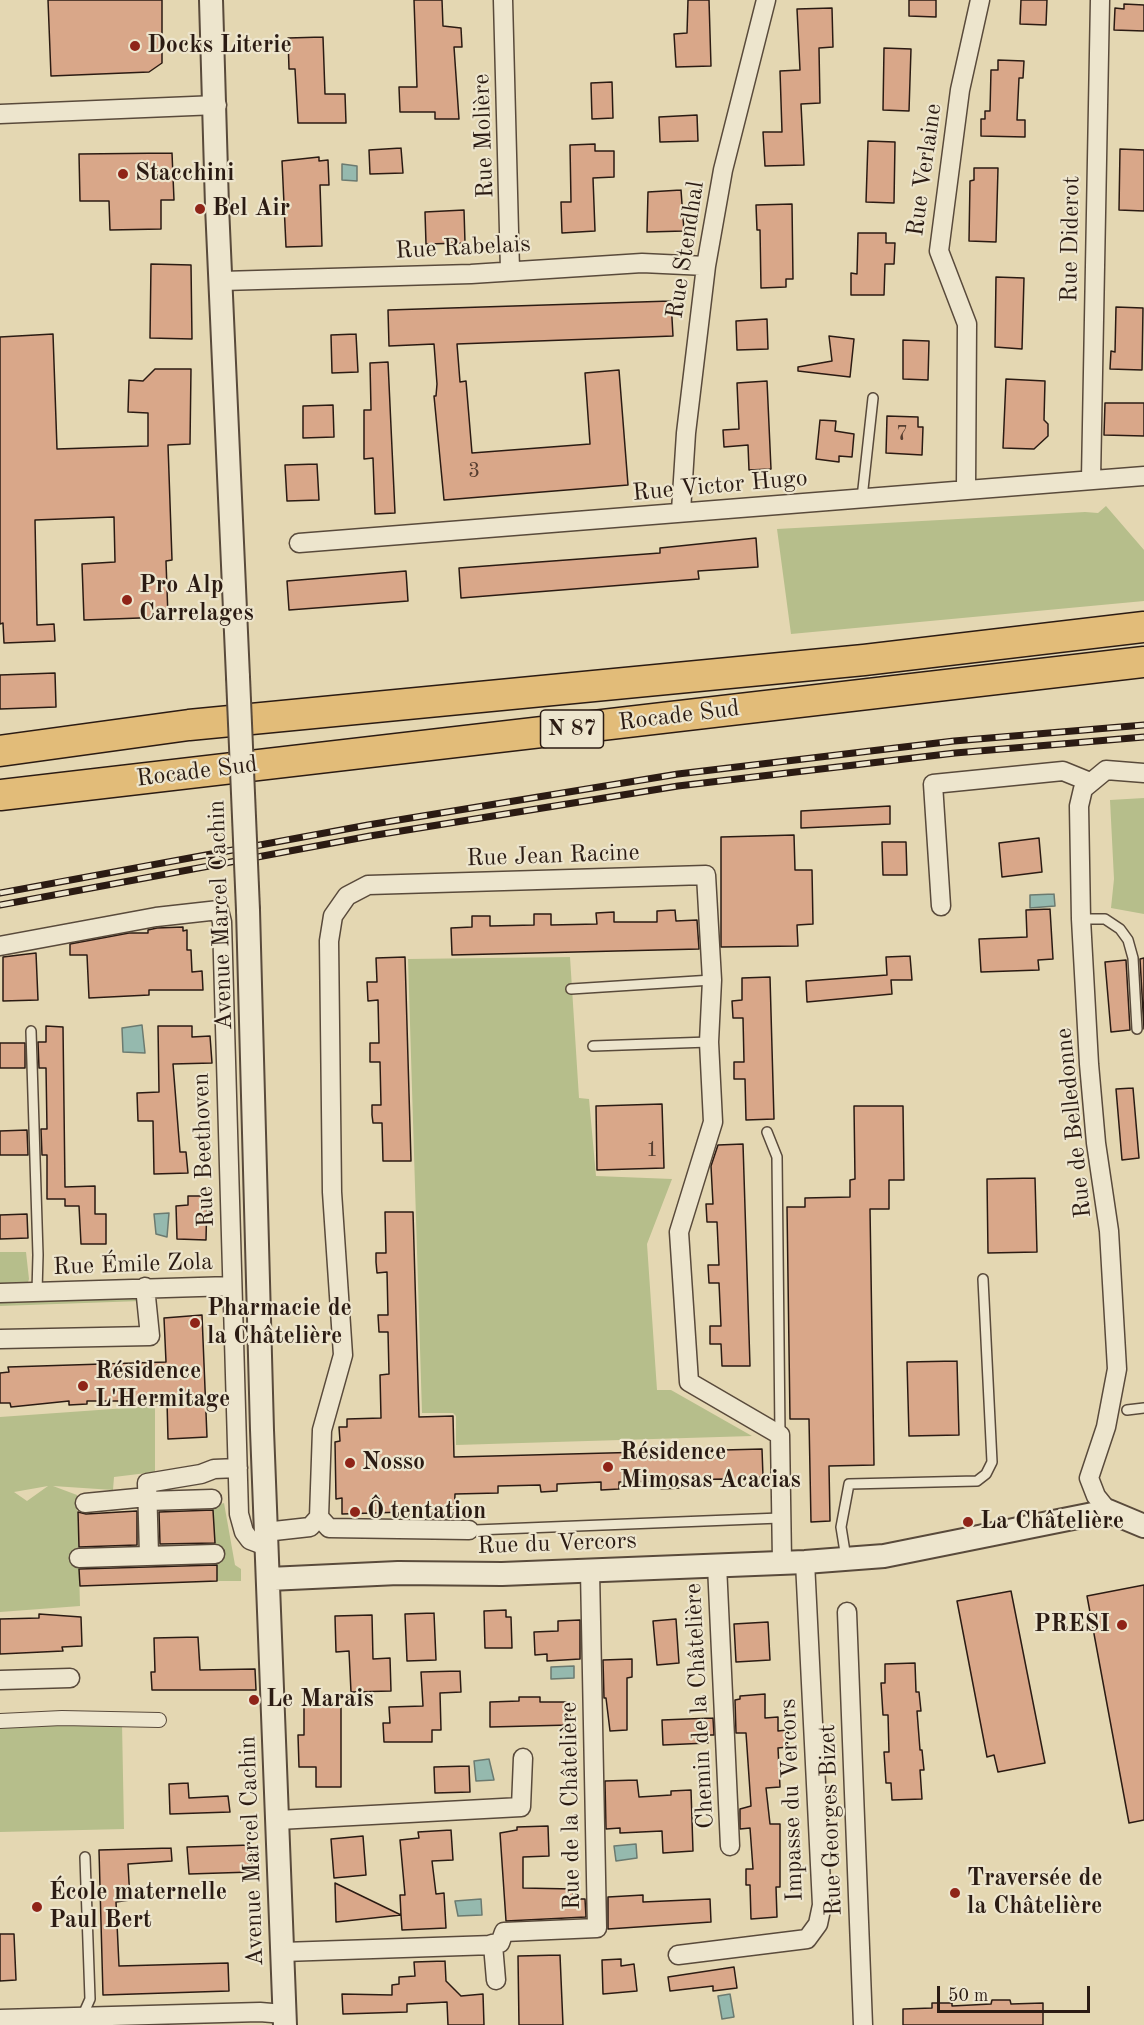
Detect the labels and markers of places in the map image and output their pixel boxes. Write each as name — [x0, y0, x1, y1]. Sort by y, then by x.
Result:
place label: Docks Literie — [147, 32, 292, 60]
marker: Docks Literie — [128, 39, 142, 53]
place label: Stacchini — [135, 160, 234, 188]
marker: Stacchini — [116, 167, 130, 181]
place label: Bel Air — [212, 195, 290, 223]
marker: Bel Air — [193, 202, 207, 216]
place label: Pro Alp Carrelages — [139, 572, 254, 628]
marker: Pro Alp Carrelages — [120, 593, 134, 607]
place label: Pharmacie de la Châtelière — [207, 1295, 352, 1351]
marker: Pharmacie de la Châtelière — [188, 1316, 202, 1330]
place label: Résidence L'Hermitage — [95, 1358, 230, 1414]
marker: Résidence L'Hermitage — [76, 1379, 90, 1393]
place label: Résidence Mimosas Acacias — [620, 1439, 801, 1495]
place label: Nosso — [362, 1449, 425, 1477]
marker: Nosso — [343, 1456, 357, 1470]
marker: Résidence Mimosas Acacias — [601, 1460, 615, 1474]
place label: Ô tentation — [367, 1498, 486, 1526]
marker: Ô tentation — [348, 1505, 362, 1519]
place label: La Châtelière — [980, 1508, 1124, 1536]
marker: La Châtelière — [961, 1515, 975, 1529]
place label: PRESI — [1034, 1611, 1110, 1639]
marker: PRESI — [1115, 1618, 1129, 1632]
place label: Le Marais — [266, 1686, 374, 1714]
marker: Le Marais — [247, 1693, 261, 1707]
place label: Traversée de la Châtelière — [967, 1865, 1103, 1921]
place label: École maternelle Paul Bert — [49, 1879, 227, 1935]
marker: Traversée de la Châtelière — [948, 1886, 962, 1900]
marker: École maternelle Paul Bert — [30, 1900, 44, 1914]

